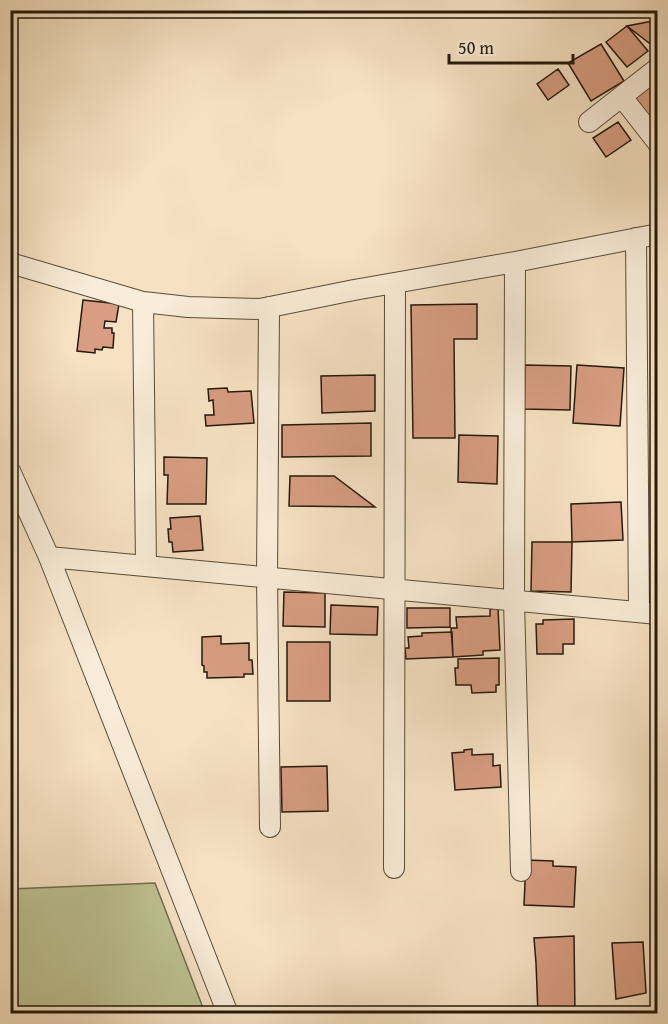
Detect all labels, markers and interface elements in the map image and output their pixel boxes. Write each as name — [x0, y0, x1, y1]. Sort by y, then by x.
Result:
scale bar — [449, 27, 574, 65]
text: 50 m — [458, 34, 494, 61]

